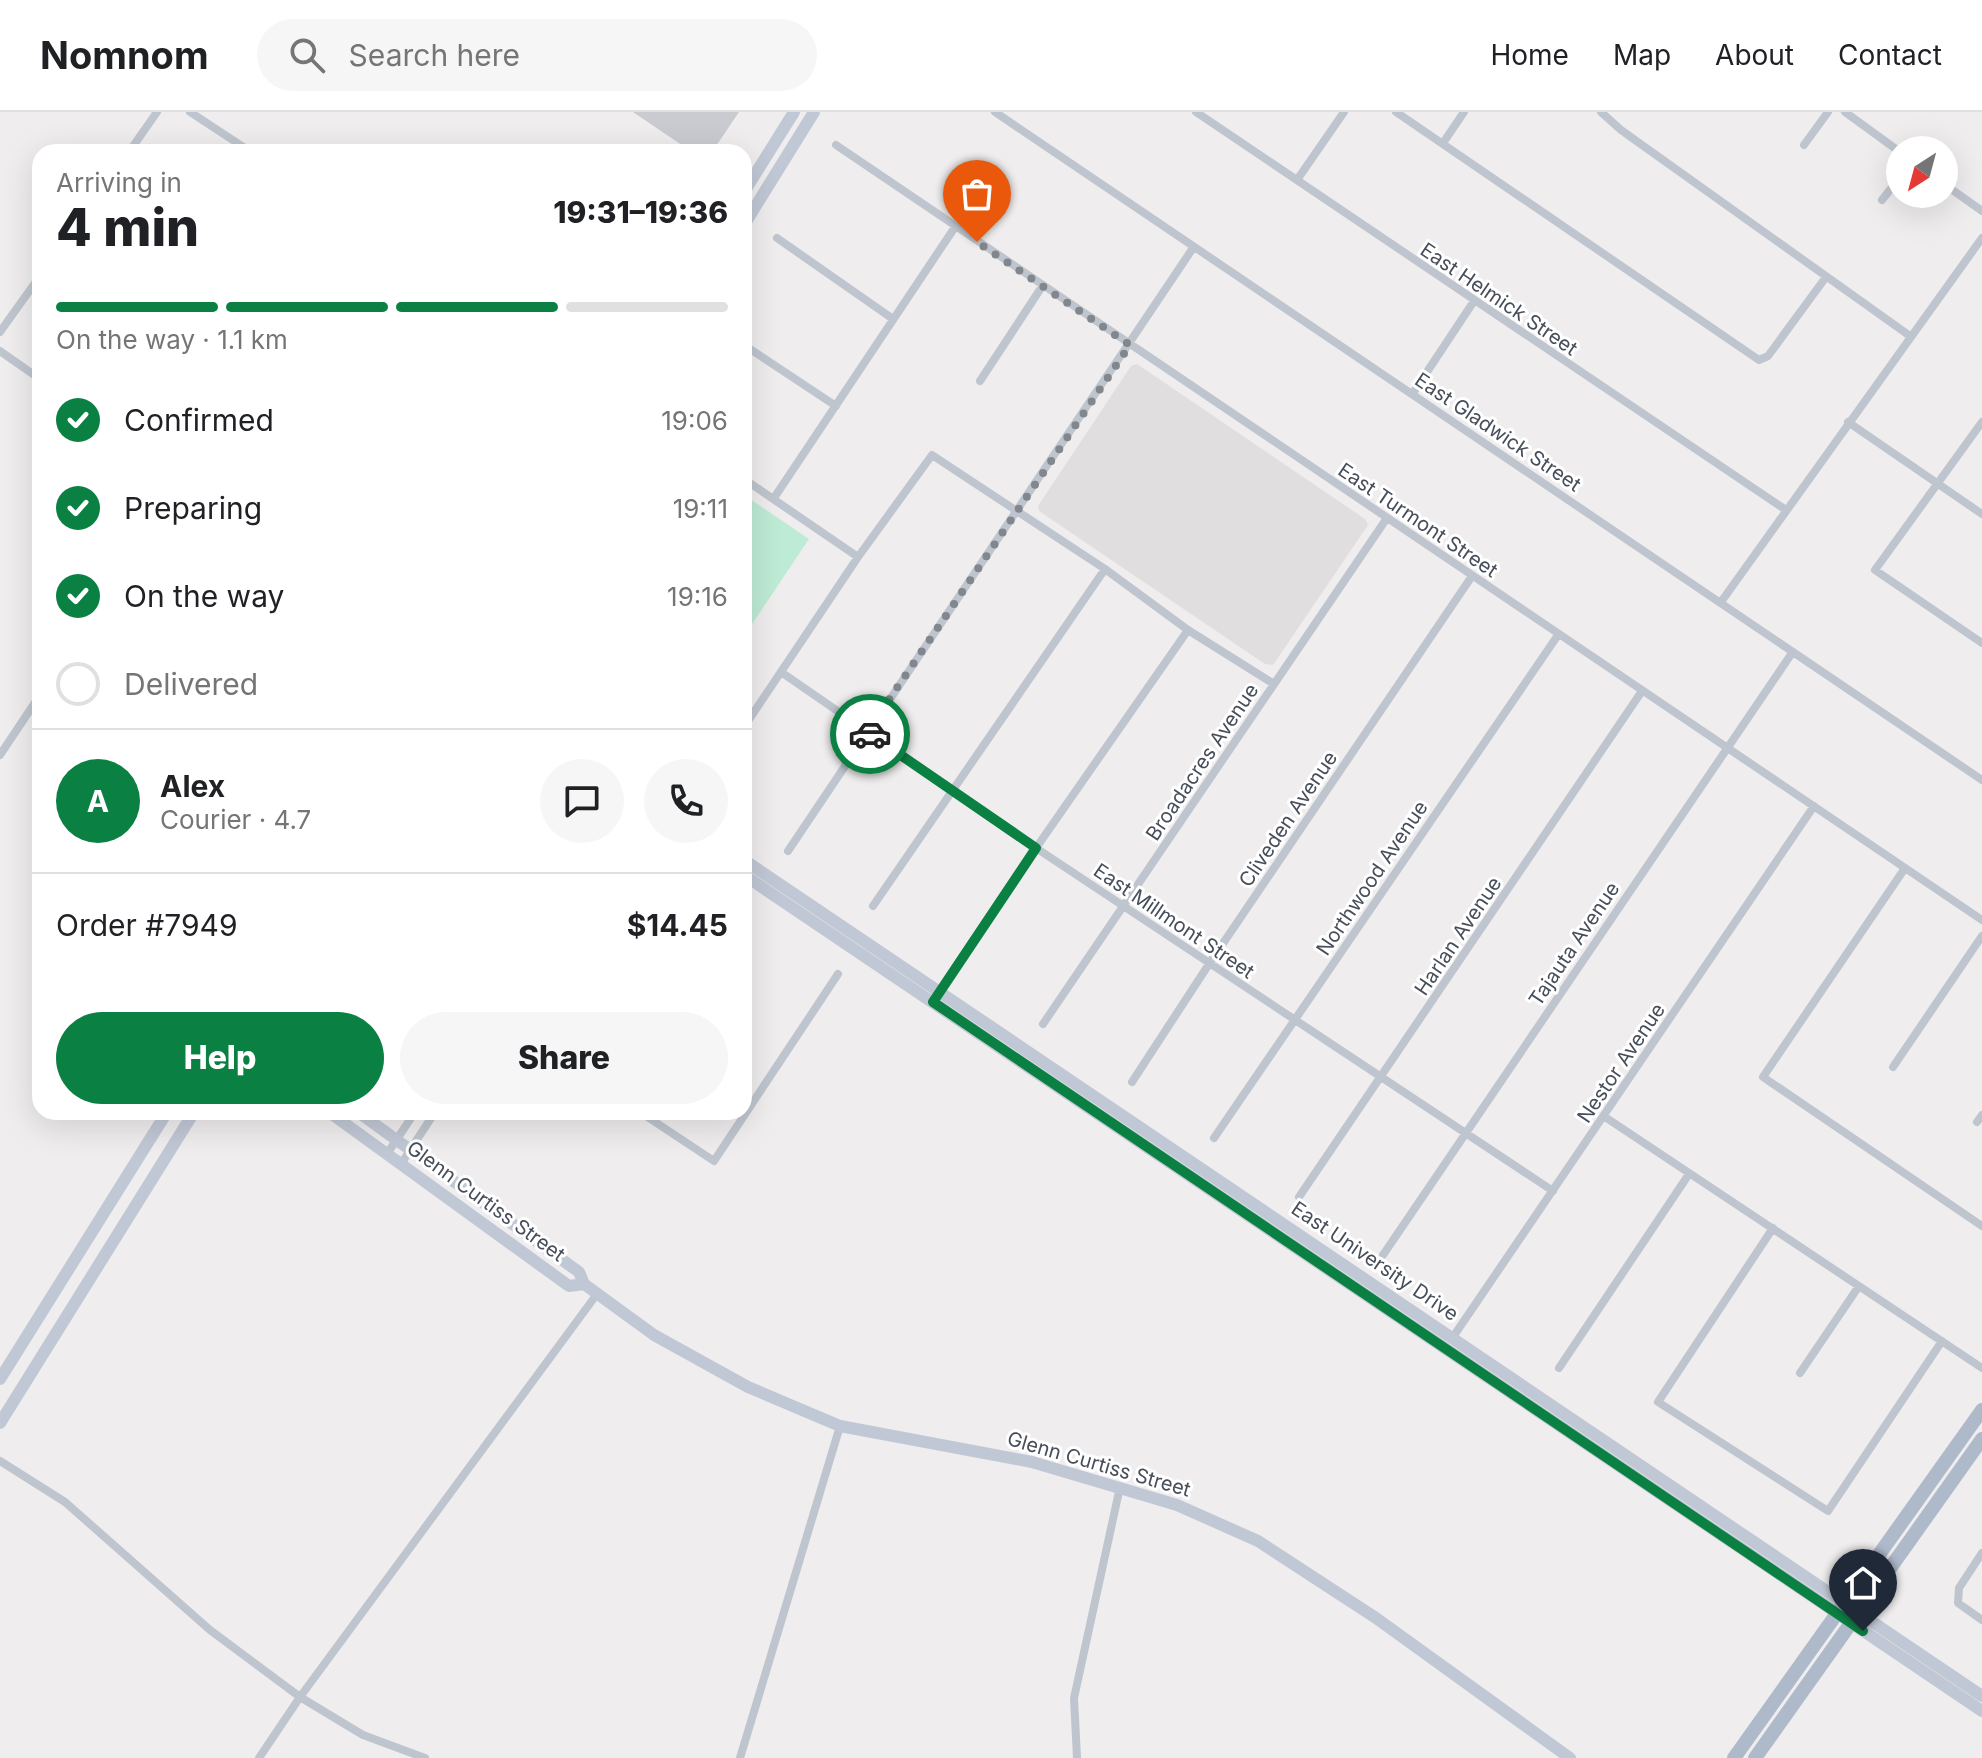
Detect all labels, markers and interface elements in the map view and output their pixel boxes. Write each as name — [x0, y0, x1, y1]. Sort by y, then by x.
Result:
search box — [257, 19, 817, 91]
text: Nomnom — [40, 32, 209, 78]
icon: search — [285, 33, 329, 77]
text: Search here — [349, 37, 520, 73]
text: Home — [1490, 38, 1569, 72]
text: Map — [1613, 38, 1671, 72]
text: About — [1715, 38, 1794, 72]
text: Contact — [1838, 38, 1942, 72]
north arrow — [1886, 136, 1958, 208]
map controls — [1886, 136, 1958, 208]
pin — [943, 160, 1011, 242]
text: Arriving in — [56, 167, 182, 198]
icon: bag — [955, 172, 999, 216]
text: 19:31–19:36 — [553, 194, 728, 230]
text: 4 min — [56, 196, 199, 259]
street label: East Helmick Street — [1416, 238, 1582, 361]
text: On the way · 1.1 km — [56, 324, 288, 355]
street label: East Gladwick Street — [1410, 368, 1586, 497]
icon: check — [56, 398, 100, 442]
text: Confirmed — [124, 402, 274, 438]
text: 19:06 — [661, 405, 728, 436]
street label: East Turmont Street — [1334, 458, 1503, 582]
icon: check — [56, 486, 100, 530]
text: Preparing — [124, 490, 262, 526]
text: 19:11 — [673, 493, 728, 524]
icon: check — [56, 574, 100, 618]
text: On the way — [124, 578, 284, 614]
text: 19:16 — [667, 581, 728, 612]
text: Delivered — [124, 666, 258, 702]
street label: Broadacres Avenue — [1141, 679, 1263, 845]
courier — [830, 694, 910, 774]
icon: car — [848, 712, 892, 756]
street label: Cliveden Avenue — [1234, 747, 1342, 891]
button: chat — [540, 759, 624, 843]
button: phone — [644, 759, 728, 843]
text: Alex — [160, 768, 225, 804]
text: A — [87, 783, 109, 819]
street label: Northwood Avenue — [1311, 796, 1433, 960]
text: Courier · 4.7 — [160, 804, 311, 835]
street label: East Millmont Street — [1089, 858, 1259, 984]
street label: Harlan Avenue — [1410, 872, 1506, 1000]
street label: Tajauta Avenue — [1524, 877, 1624, 1011]
text: Order #7949 — [56, 907, 238, 943]
text: $14.45 — [627, 907, 728, 943]
street label: Nestor Avenue — [1572, 999, 1670, 1127]
button: Help — [56, 1012, 384, 1104]
button: Share — [400, 1012, 728, 1104]
street label: Glenn Curtiss Street — [402, 1136, 570, 1267]
street label: East University Drive — [1287, 1196, 1463, 1326]
street label: Glenn Curtiss Street — [1005, 1426, 1194, 1502]
pin — [1829, 1549, 1897, 1631]
icon: home — [1841, 1561, 1885, 1605]

